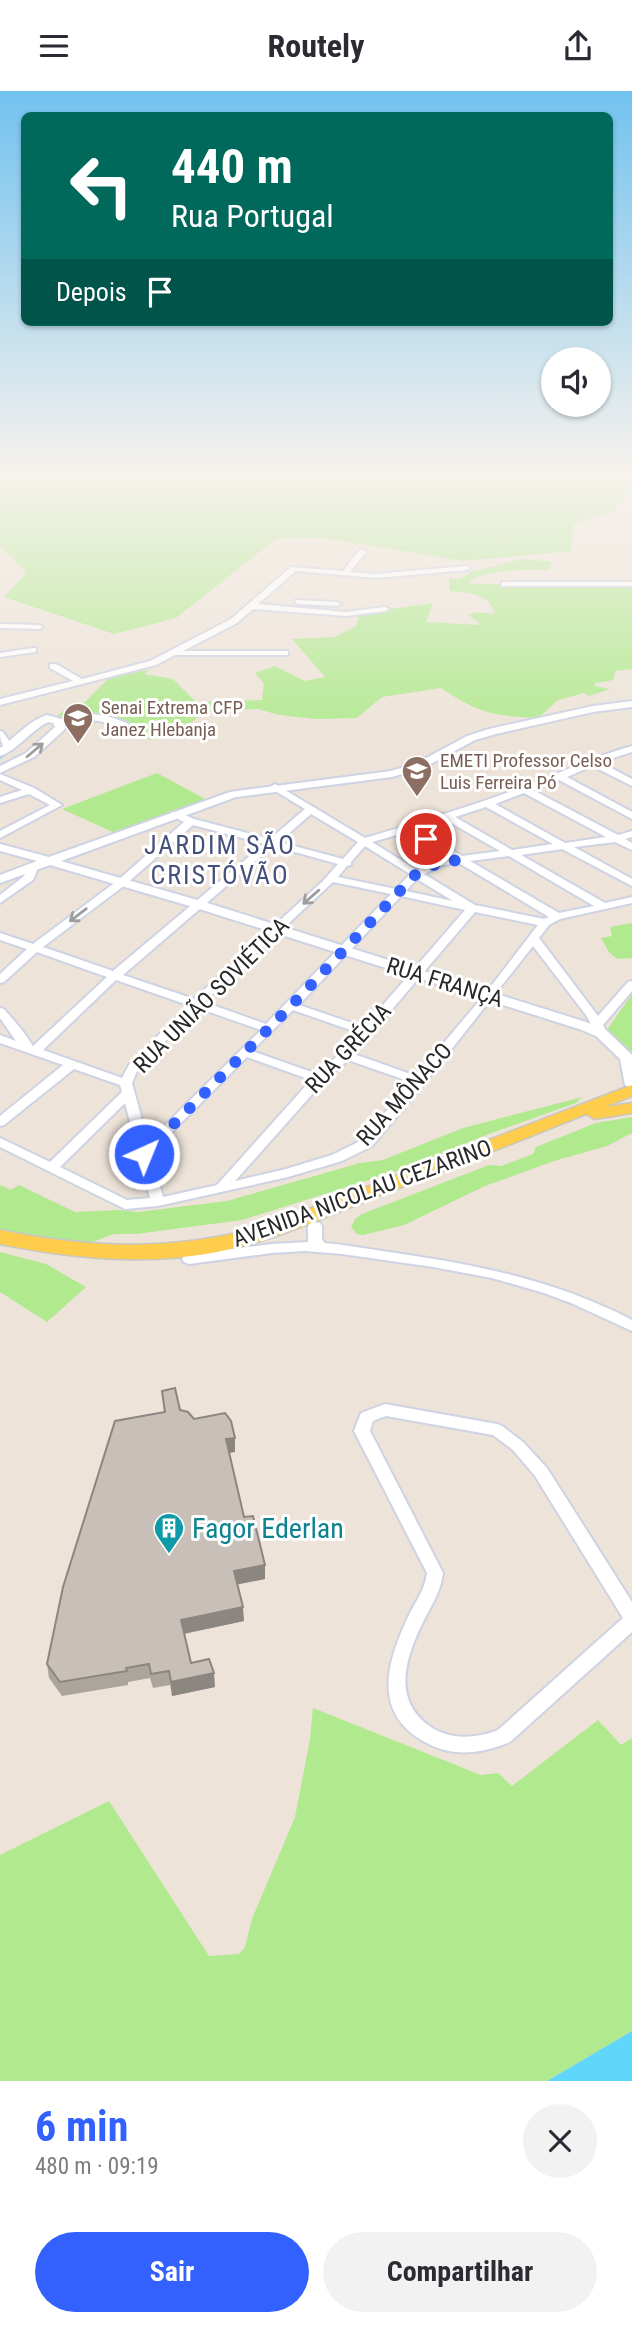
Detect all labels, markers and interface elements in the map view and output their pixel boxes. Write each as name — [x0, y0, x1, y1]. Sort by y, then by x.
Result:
icon: menu — [35, 27, 73, 65]
text: Routely — [268, 27, 364, 65]
icon: share — [559, 27, 597, 65]
text: 440 m — [171, 138, 293, 195]
icon: left — [56, 140, 147, 231]
text: Rua Portugal — [171, 197, 334, 235]
icon: arrive — [141, 273, 179, 311]
text: Depois — [56, 277, 127, 307]
map controls — [541, 347, 611, 417]
button: sound — [541, 347, 611, 417]
place label: Senai Extrema CFP Janez Hlebanja — [101, 696, 243, 741]
school or university icon: Senai Extrema CFP Janez Hlebanja — [61, 701, 95, 745]
one-way arrow — [25, 742, 43, 758]
place label: EMETI Professor Celso Luis Ferreira Pó — [440, 749, 612, 794]
school or university icon: EMETI Professor Celso Luis Ferreira Pó — [400, 754, 434, 798]
pin — [396, 809, 456, 869]
icon: arrive — [407, 820, 445, 858]
district label: JARDIM SÃO CRISTÓVÃO — [144, 830, 296, 890]
one-way arrow — [303, 889, 321, 905]
one-way arrow — [69, 908, 88, 923]
street label: RUA UNIÃO SOVIÉTICA — [127, 911, 295, 1079]
street label: RUA FRANÇA — [383, 952, 506, 1013]
street label: RUA GRÉCIA — [299, 997, 397, 1099]
street label: RUA MÔNACO — [350, 1037, 458, 1151]
position arrow — [107, 1117, 181, 1191]
street label: AVENIDA NICOLAU CEZARINO — [229, 1134, 495, 1253]
building icon: Fagor Ederlan — [152, 1511, 186, 1555]
place label: Fagor Ederlan — [192, 1512, 344, 1545]
text: 6 min — [35, 2102, 128, 2151]
button: close — [523, 2104, 597, 2178]
text: 480 m · 09:19 — [35, 2153, 159, 2180]
button: Sair — [35, 2232, 309, 2312]
button: Compartilhar — [323, 2232, 597, 2312]

